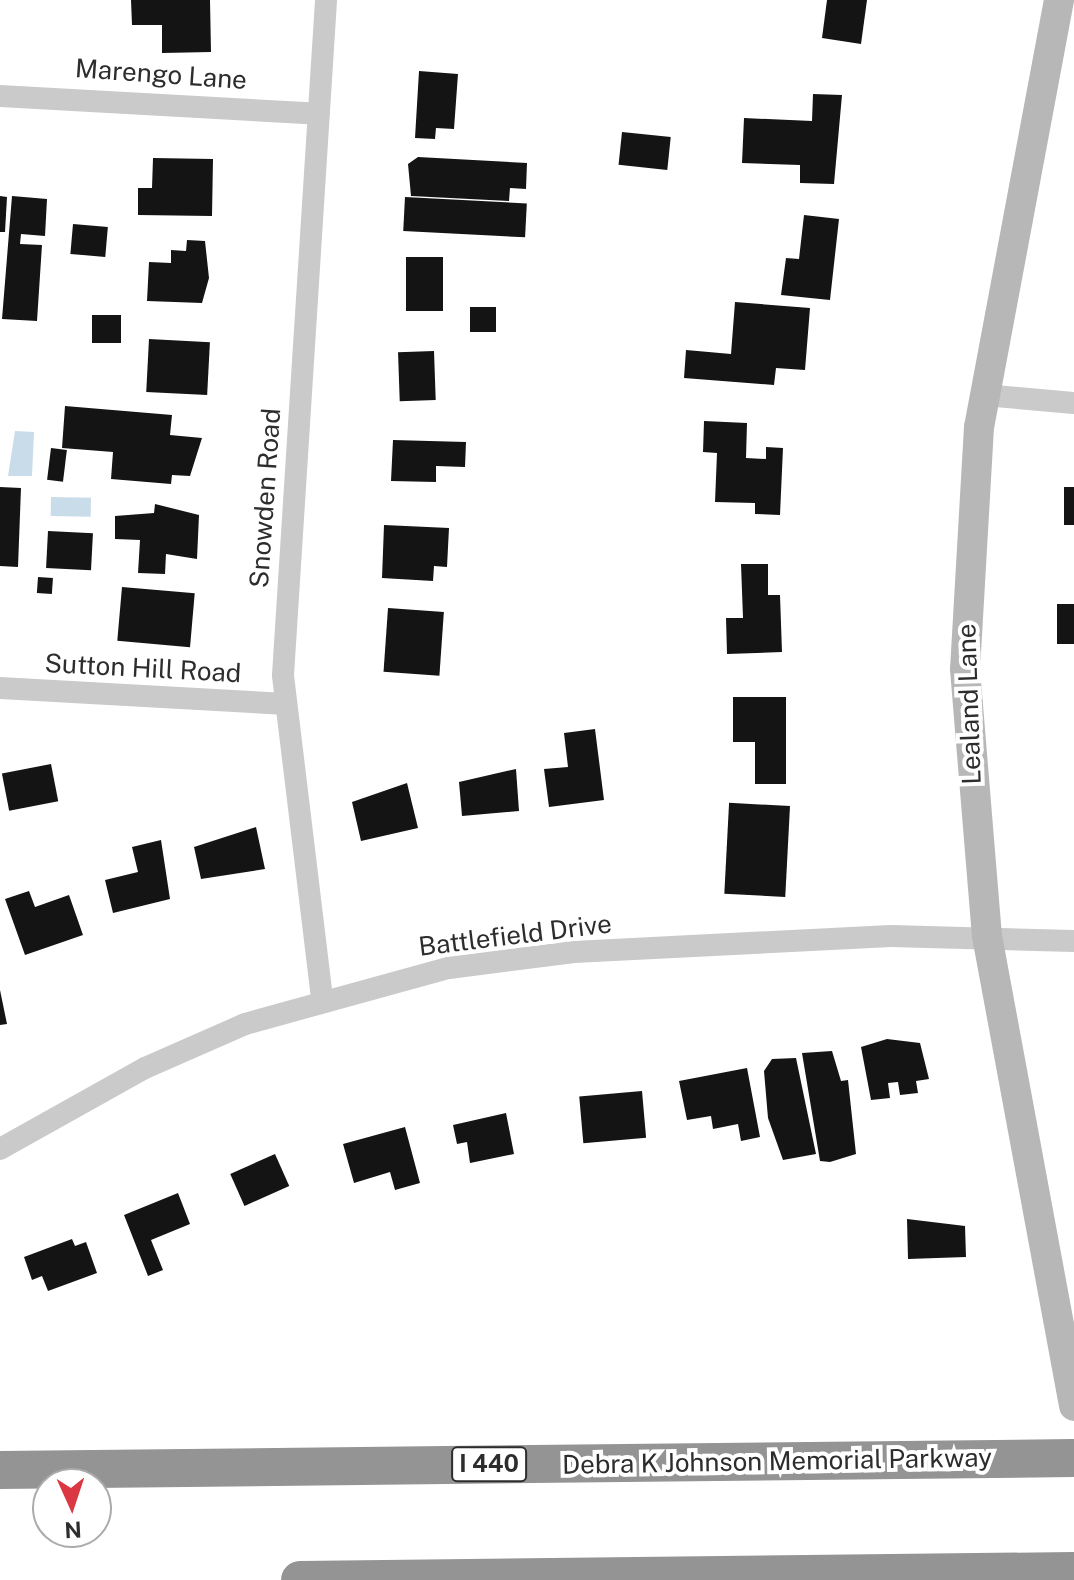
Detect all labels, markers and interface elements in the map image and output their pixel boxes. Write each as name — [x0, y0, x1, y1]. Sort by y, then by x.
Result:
street label: Marengo Lane — [74, 52, 248, 96]
street label: Snowden Road — [243, 407, 287, 589]
street label: Lealand Lane — [951, 623, 987, 785]
street label: Sutton Hill Road — [44, 647, 242, 689]
street label: Battlefield Drive — [417, 908, 613, 962]
street label: Debra K Johnson Memorial Parkway — [562, 1442, 992, 1480]
road number: I 440 — [451, 1444, 527, 1484]
north arrow — [32, 1468, 112, 1548]
text: N — [64, 1517, 82, 1543]

